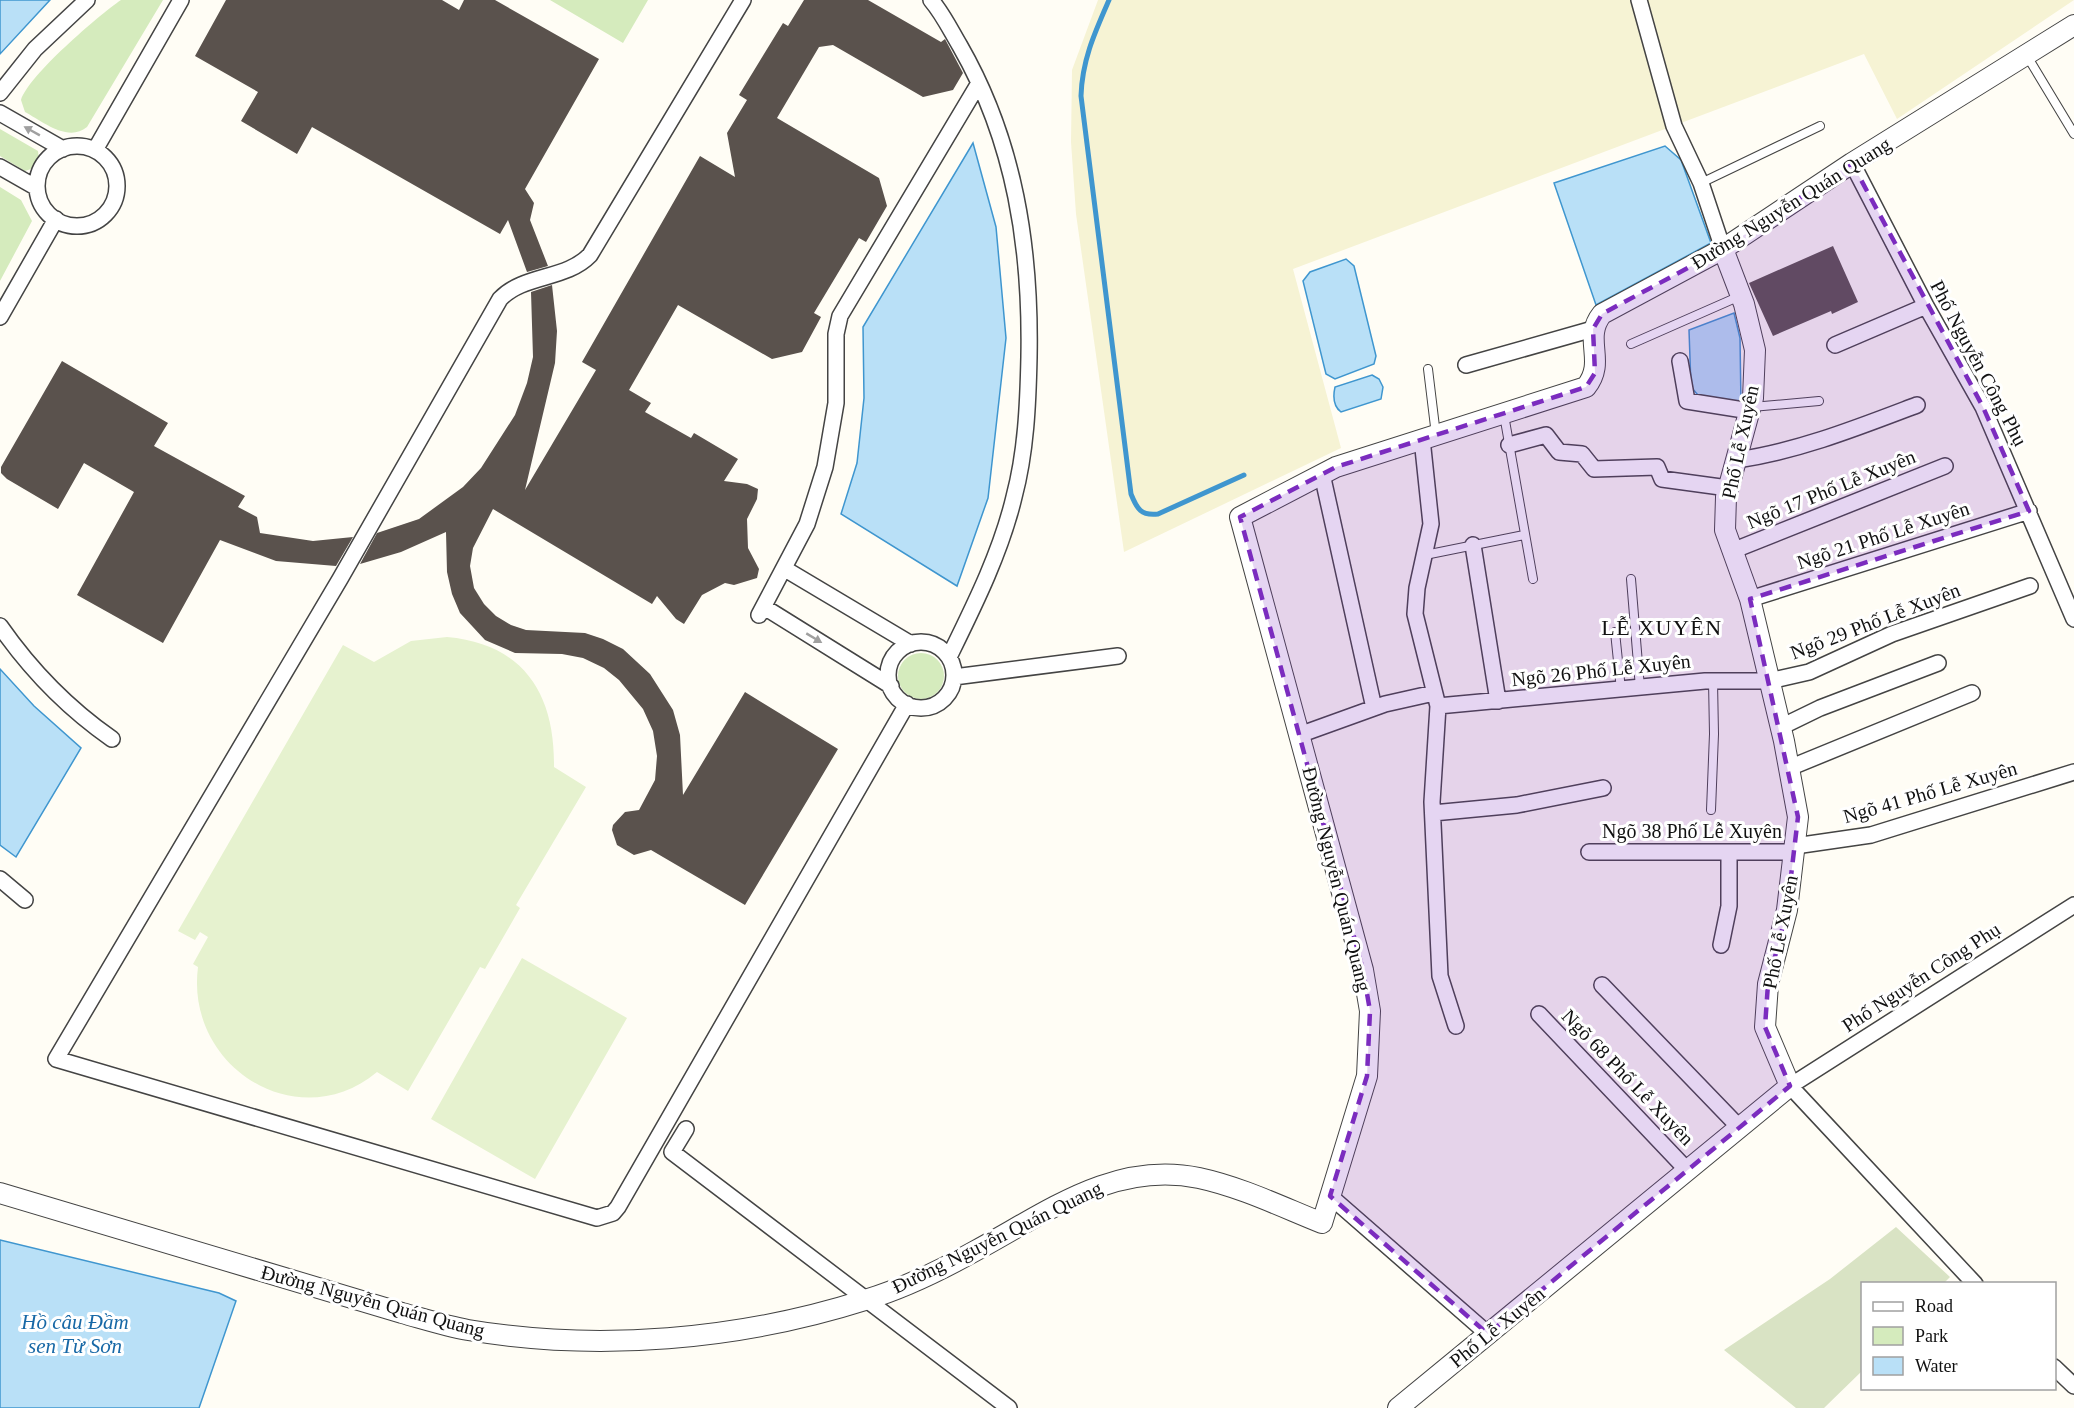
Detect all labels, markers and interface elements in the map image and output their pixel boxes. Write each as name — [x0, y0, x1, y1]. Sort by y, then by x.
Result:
one-way arrow — [23, 126, 40, 136]
street label: Đường Nguyễn Quán Quang — [1687, 133, 1895, 274]
street label: Phố Nguyễn Công Phụ — [1925, 277, 2032, 450]
street label: Phố Lễ Xuyên — [1717, 383, 1764, 501]
street label: Ngõ 17 Phố Lễ Xuyên — [1743, 445, 1919, 534]
street label: Ngõ 21 Phố Lễ Xuyên — [1794, 497, 1972, 574]
street label: Ngõ 29 Phố Lễ Xuyên — [1787, 578, 1963, 664]
district label: LỄ XUYÊN — [1601, 615, 1723, 640]
one-way arrow — [805, 632, 822, 643]
street label: Ngõ 26 Phố Lễ Xuyên — [1510, 650, 1692, 691]
street label: Ngõ 41 Phố Lễ Xuyên — [1840, 757, 2020, 828]
street label: Đường Nguyễn Quán Quang — [1297, 764, 1376, 994]
street label: Ngõ 38 Phố Lễ Xuyên — [1602, 820, 1782, 843]
street label: Phố Lễ Xuyên — [1758, 873, 1803, 991]
street label: Phố Nguyễn Công Phụ — [1838, 918, 2005, 1037]
street label: Ngõ 68 Phố Lễ Xuyên — [1557, 1005, 1698, 1150]
street label: Đường Nguyễn Quán Quang — [888, 1177, 1106, 1298]
street label: Đường Nguyễn Quán Quang — [258, 1261, 487, 1342]
street label: Phố Lễ Xuyên — [1445, 1282, 1549, 1373]
legend — [1861, 1282, 2056, 1390]
text: Road — [1915, 1296, 1953, 1316]
water label: Hồ câu Đầm sen Từ Sơn — [20, 1310, 129, 1358]
text: Park — [1915, 1326, 1948, 1346]
text: Water — [1915, 1356, 1958, 1376]

